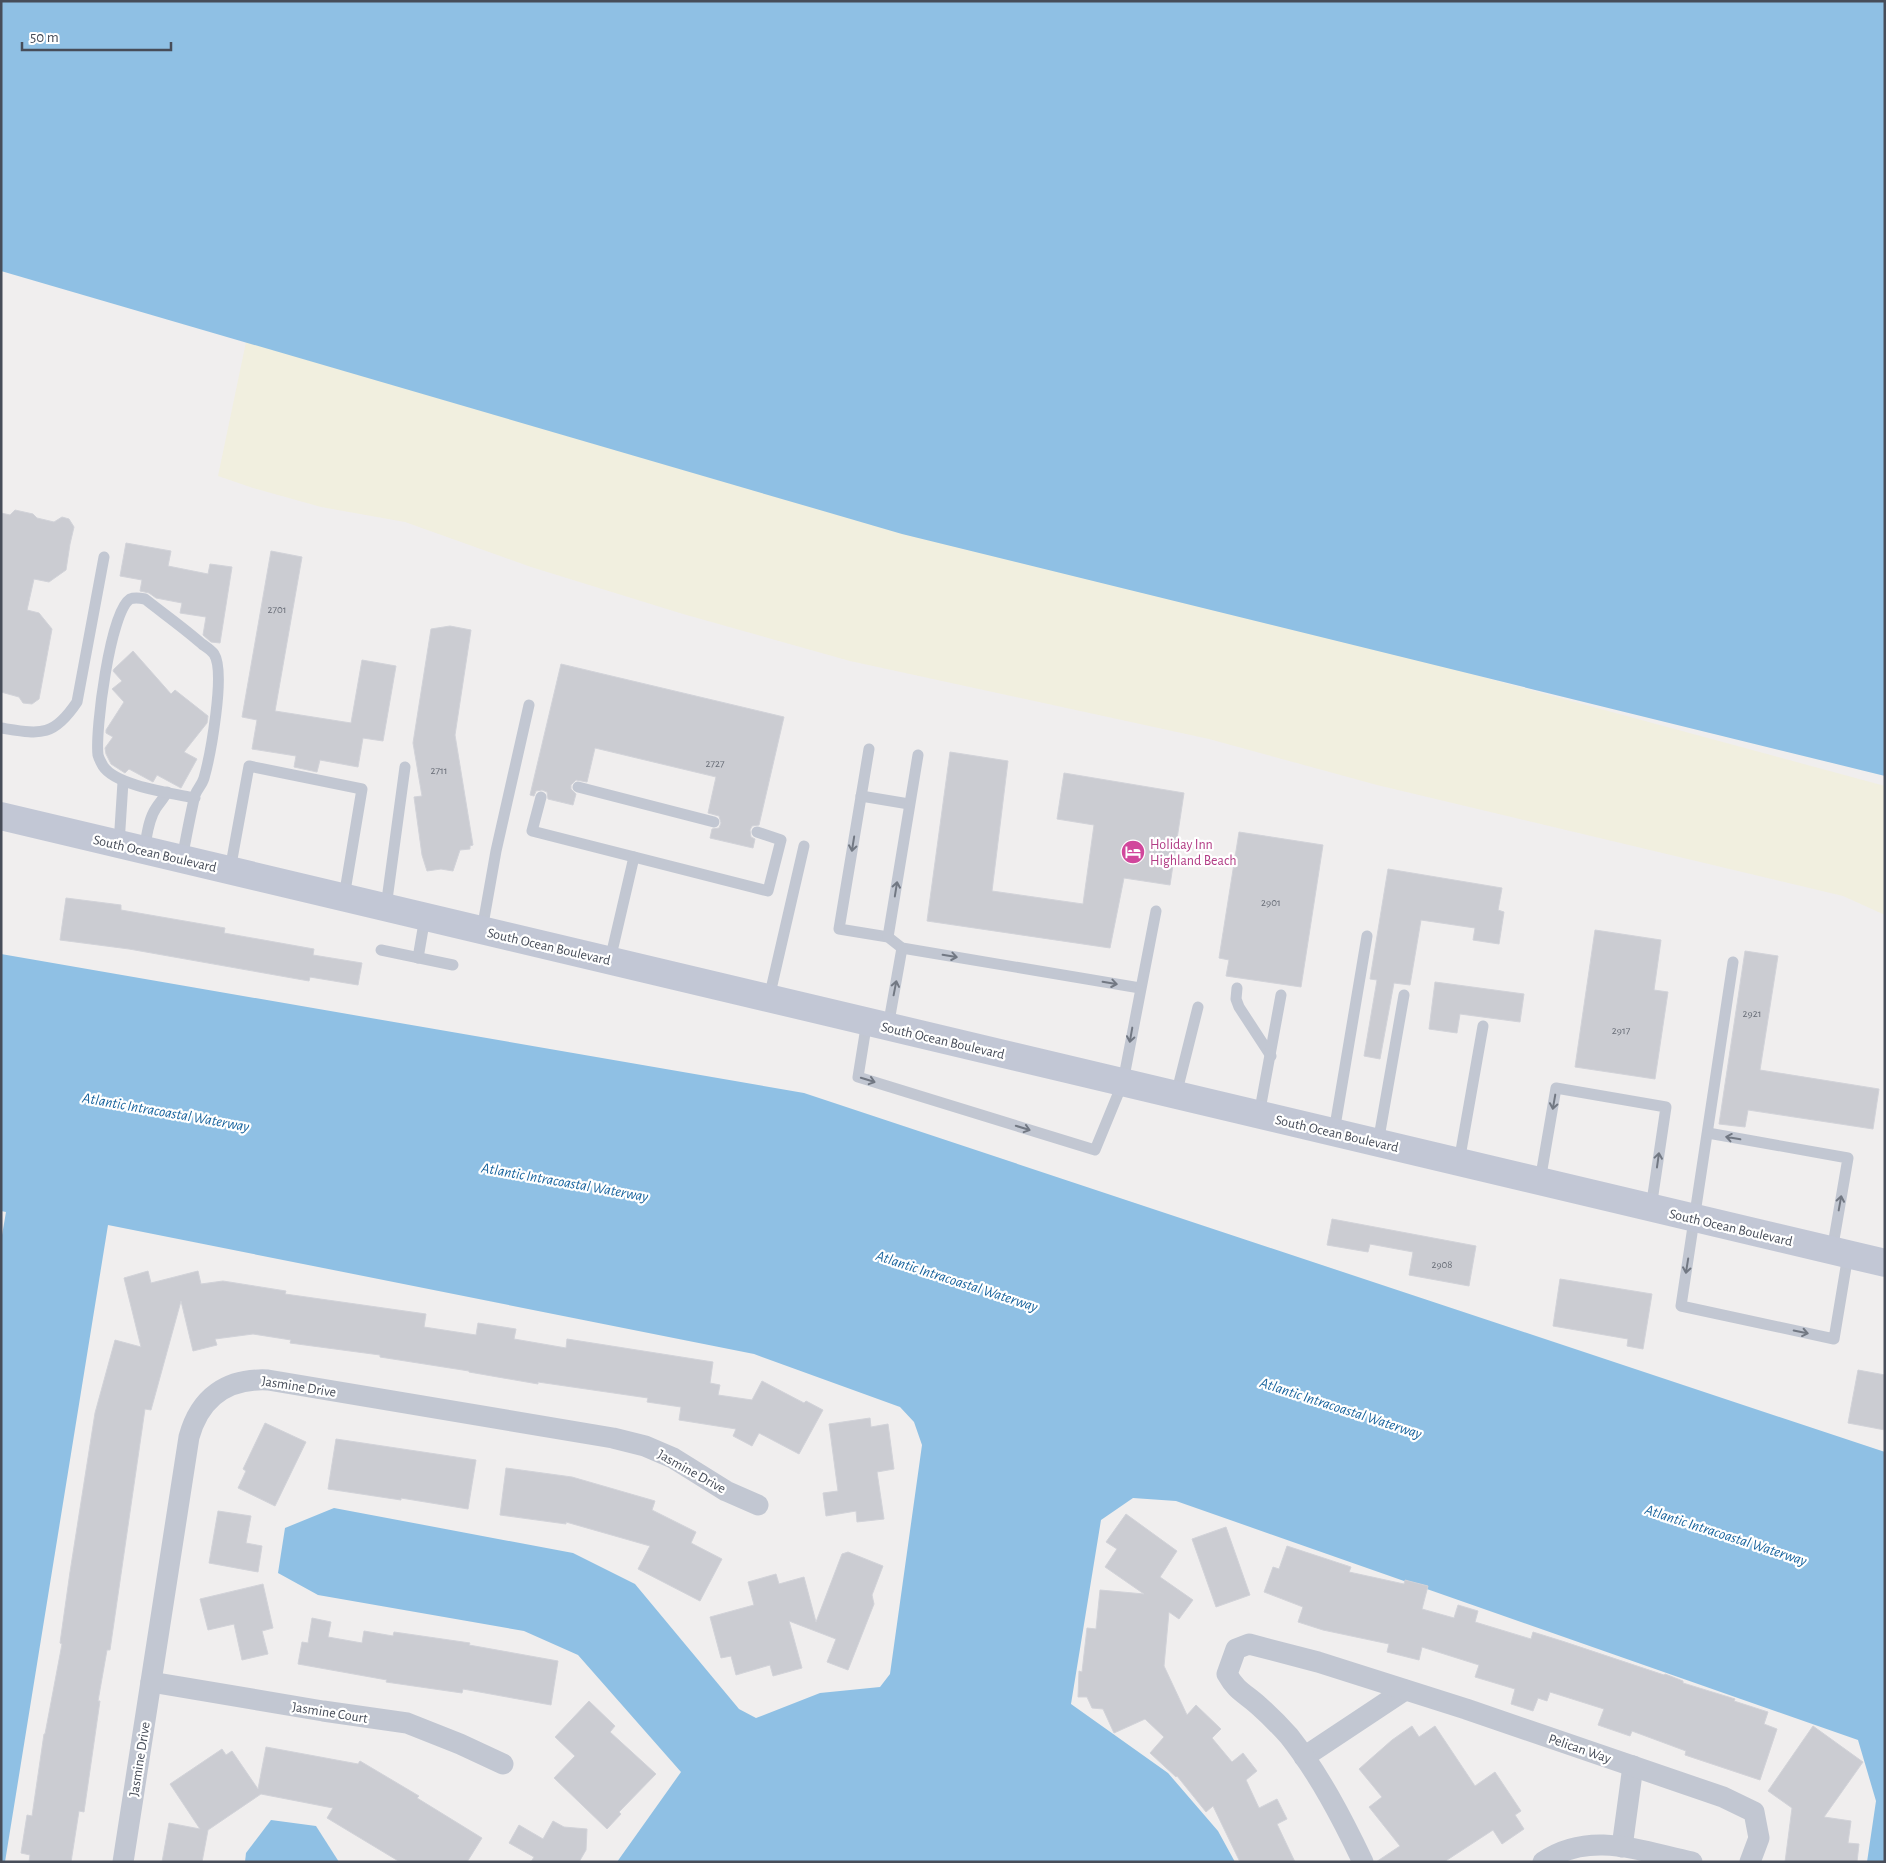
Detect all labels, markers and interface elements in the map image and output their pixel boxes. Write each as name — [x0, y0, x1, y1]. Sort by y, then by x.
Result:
scale bar — [22, 20, 171, 52]
text: 50 m — [30, 30, 59, 45]
house number: 2701 — [267, 604, 287, 615]
house number: 2727 — [705, 758, 725, 769]
house number: 2711 — [430, 765, 448, 776]
street label: South Ocean Boulevard — [92, 833, 218, 875]
one-way arrow — [848, 836, 858, 852]
place label: Holiday Inn Highland Beach — [1150, 838, 1237, 868]
hotel icon: Holiday Inn Highland Beach — [1120, 839, 1146, 865]
one-way arrow — [891, 881, 901, 897]
house number: 2901 — [1261, 897, 1281, 908]
street label: South Ocean Boulevard — [486, 926, 612, 968]
one-way arrow — [941, 952, 957, 962]
one-way arrow — [1102, 978, 1118, 988]
one-way arrow — [891, 980, 901, 996]
house number: 2921 — [1743, 1008, 1761, 1019]
street label: South Ocean Boulevard — [880, 1020, 1006, 1062]
house number: 2917 — [1612, 1025, 1631, 1036]
one-way arrow — [1126, 1027, 1136, 1043]
one-way arrow — [860, 1075, 876, 1085]
water label: Atlantic Intracoastal Waterway — [80, 1090, 251, 1135]
one-way arrow — [1548, 1094, 1558, 1110]
street label: South Ocean Boulevard — [1274, 1113, 1400, 1155]
one-way arrow — [1015, 1123, 1031, 1133]
one-way arrow — [1725, 1132, 1741, 1142]
one-way arrow — [1654, 1152, 1664, 1168]
water label: Atlantic Intracoastal Waterway — [479, 1160, 650, 1205]
one-way arrow — [1836, 1195, 1846, 1211]
street label: South Ocean Boulevard — [1668, 1207, 1794, 1249]
water label: Atlantic Intracoastal Waterway — [873, 1248, 1040, 1315]
one-way arrow — [1682, 1258, 1692, 1274]
house number: 2908 — [1431, 1259, 1453, 1270]
one-way arrow — [1792, 1327, 1808, 1337]
street label: Jasmine Drive — [261, 1374, 337, 1400]
water label: Atlantic Intracoastal Waterway — [1257, 1375, 1424, 1442]
street label: Jasmine Drive — [655, 1447, 728, 1496]
water label: Atlantic Intracoastal Waterway — [1642, 1502, 1809, 1569]
street label: Jasmine Court — [291, 1700, 369, 1726]
street label: Jasmine Drive — [127, 1721, 153, 1797]
street label: Pelican Way — [1547, 1732, 1613, 1766]

